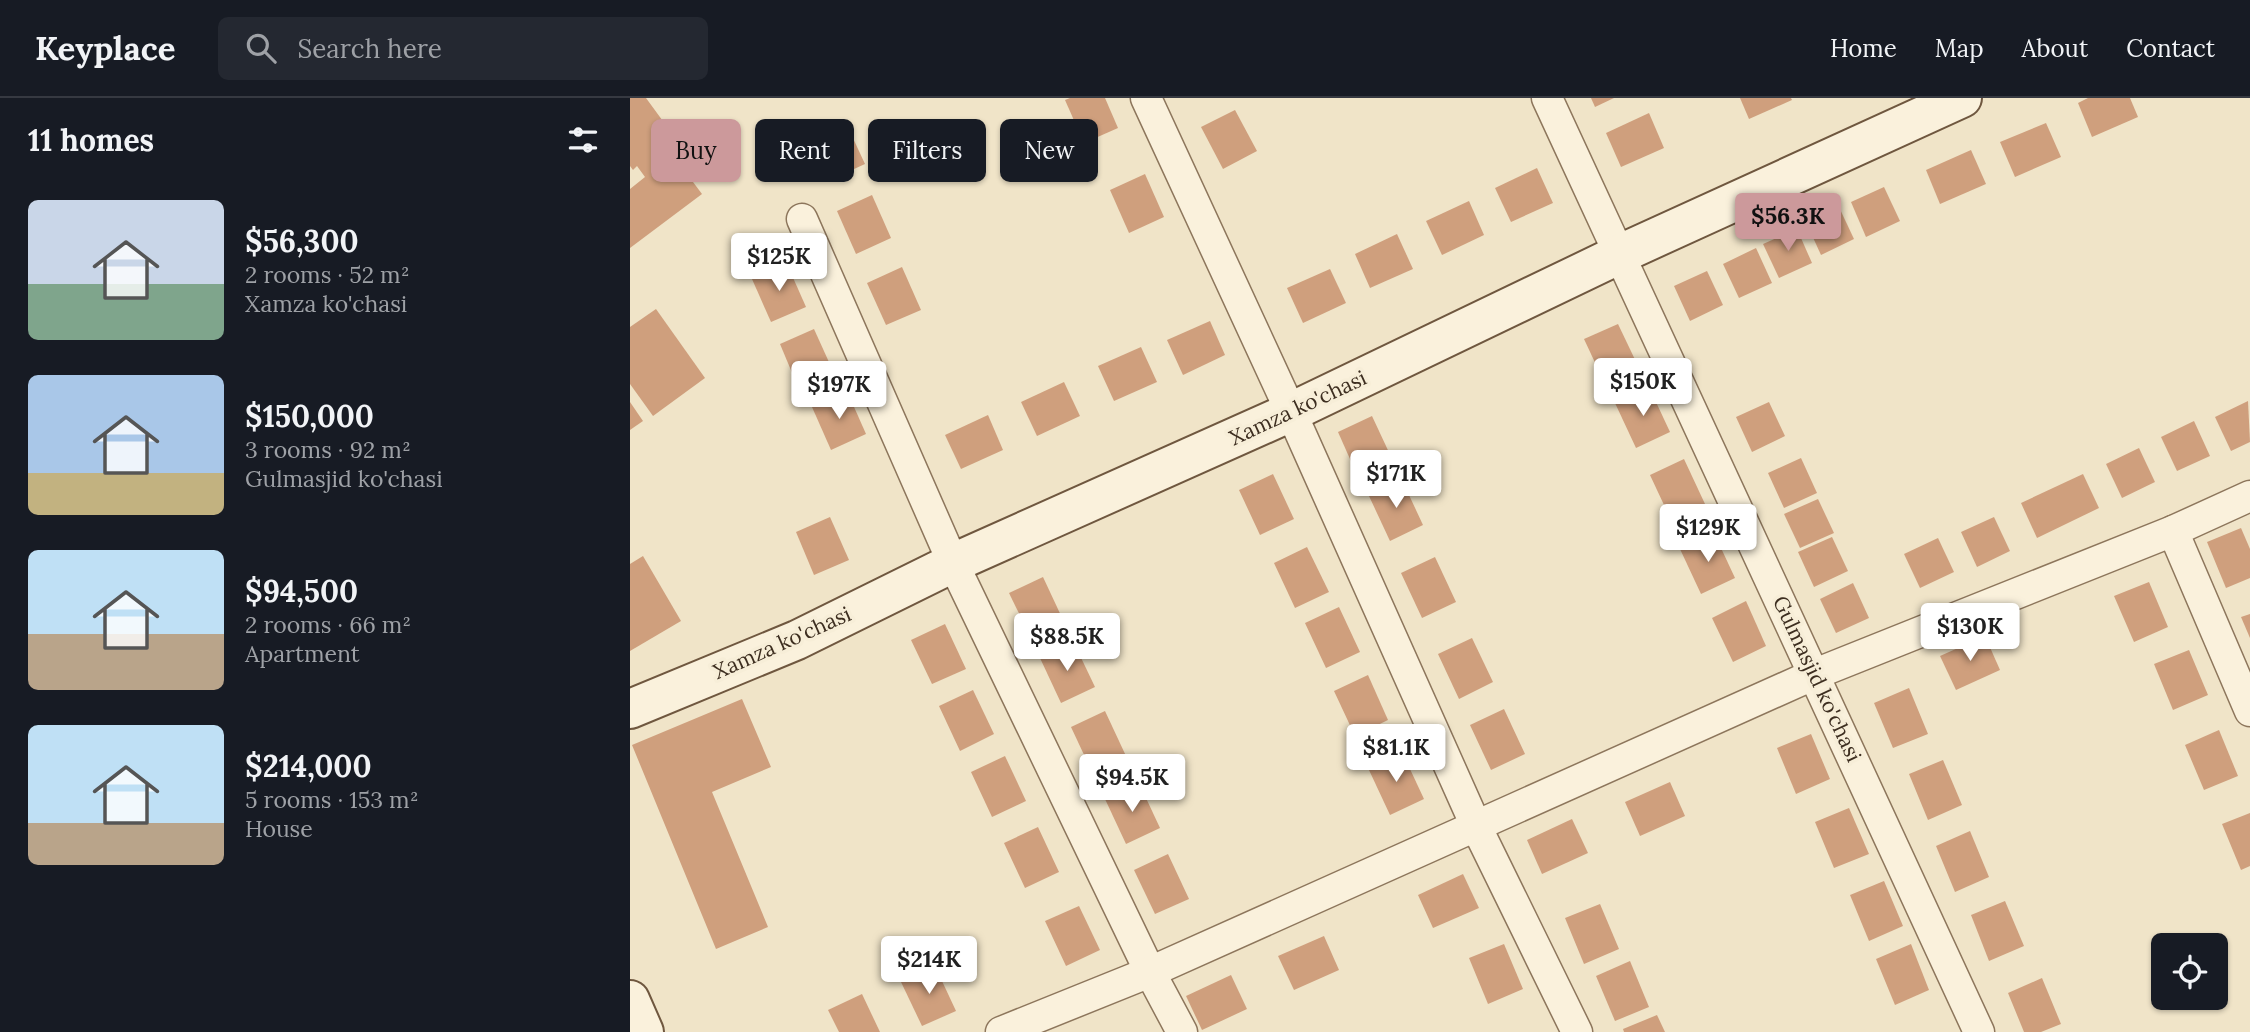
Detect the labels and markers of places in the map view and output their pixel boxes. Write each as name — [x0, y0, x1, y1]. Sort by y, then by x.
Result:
pin: $56.3K — [1731, 194, 1845, 253]
pin: $125K — [730, 234, 828, 293]
pin: $150K — [1594, 358, 1692, 418]
pin: $197K — [790, 362, 888, 421]
pin: $171K — [1347, 450, 1445, 510]
pin: $129K — [1659, 504, 1757, 564]
pin: $130K — [1921, 603, 2019, 663]
pin: $88.5K — [1010, 614, 1124, 673]
pin: $81.1K — [1339, 724, 1453, 784]
pin: $94.5K — [1075, 754, 1189, 814]
pin: $214K — [880, 936, 978, 996]

